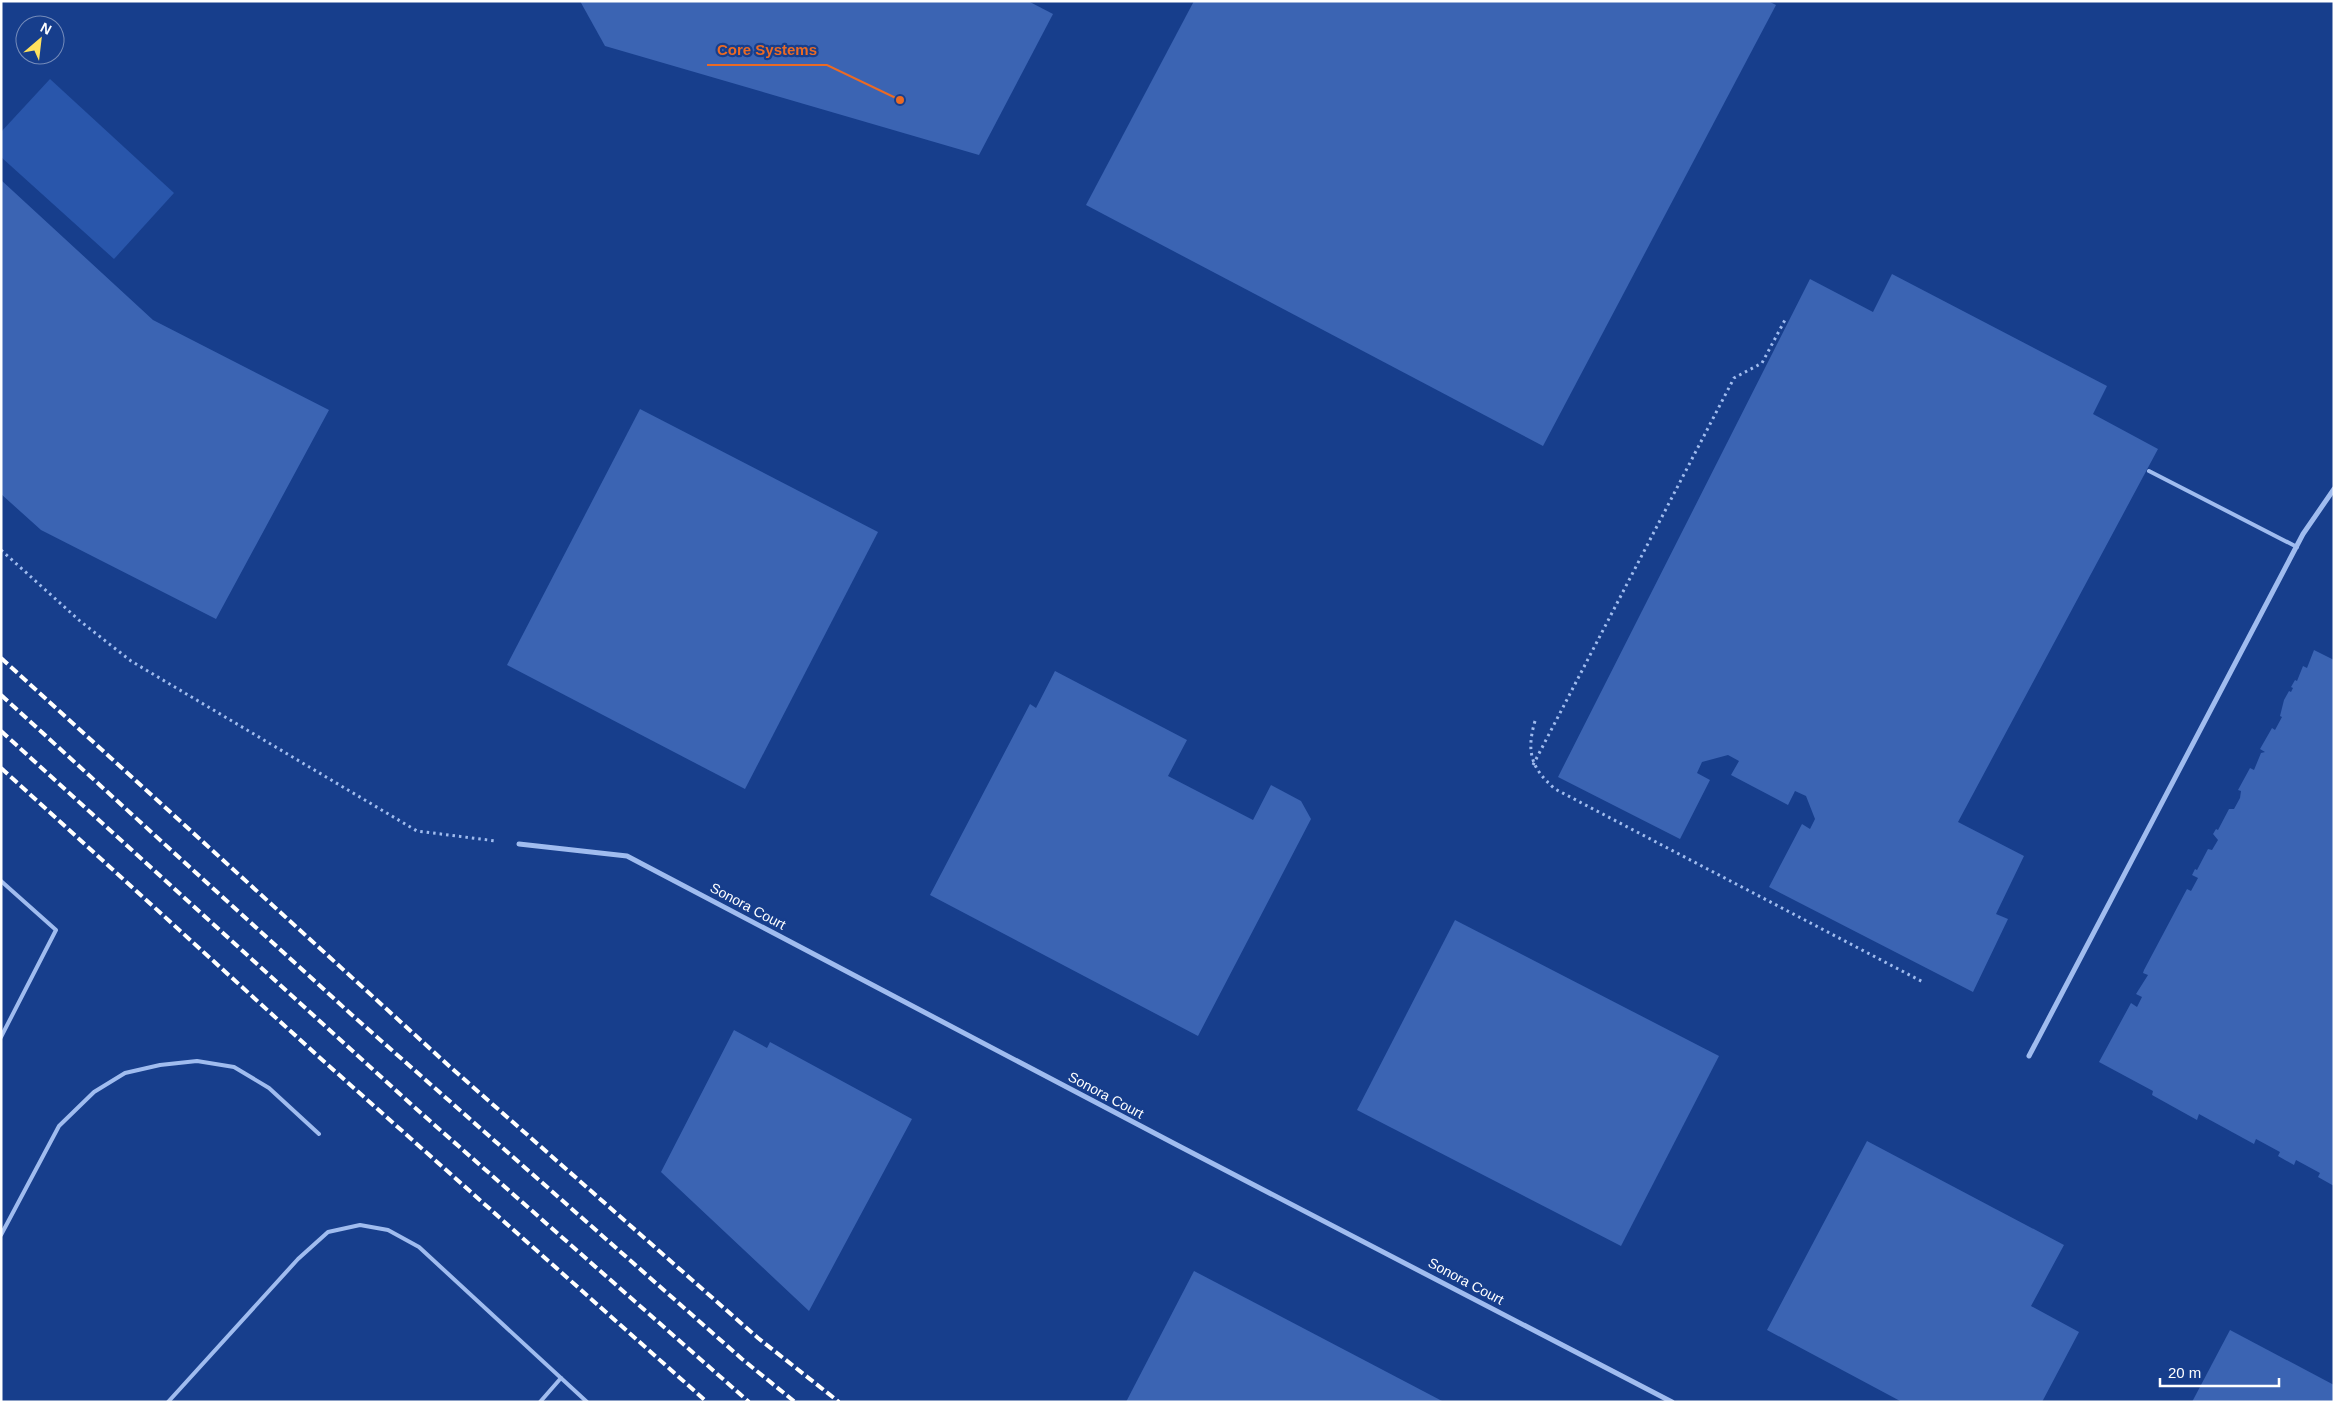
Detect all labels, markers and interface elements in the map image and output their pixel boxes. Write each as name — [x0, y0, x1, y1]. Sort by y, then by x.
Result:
north arrow — [15, 15, 65, 65]
text: N — [38, 19, 54, 38]
callout: Core Systems — [707, 35, 827, 65]
text: Core Systems — [717, 41, 817, 58]
street label: Sonora Court — [707, 879, 789, 933]
street label: Sonora Court — [1065, 1068, 1147, 1122]
street label: Sonora Court — [1425, 1254, 1507, 1308]
scale bar — [2160, 1356, 2279, 1388]
text: 20 m — [2168, 1364, 2201, 1381]

